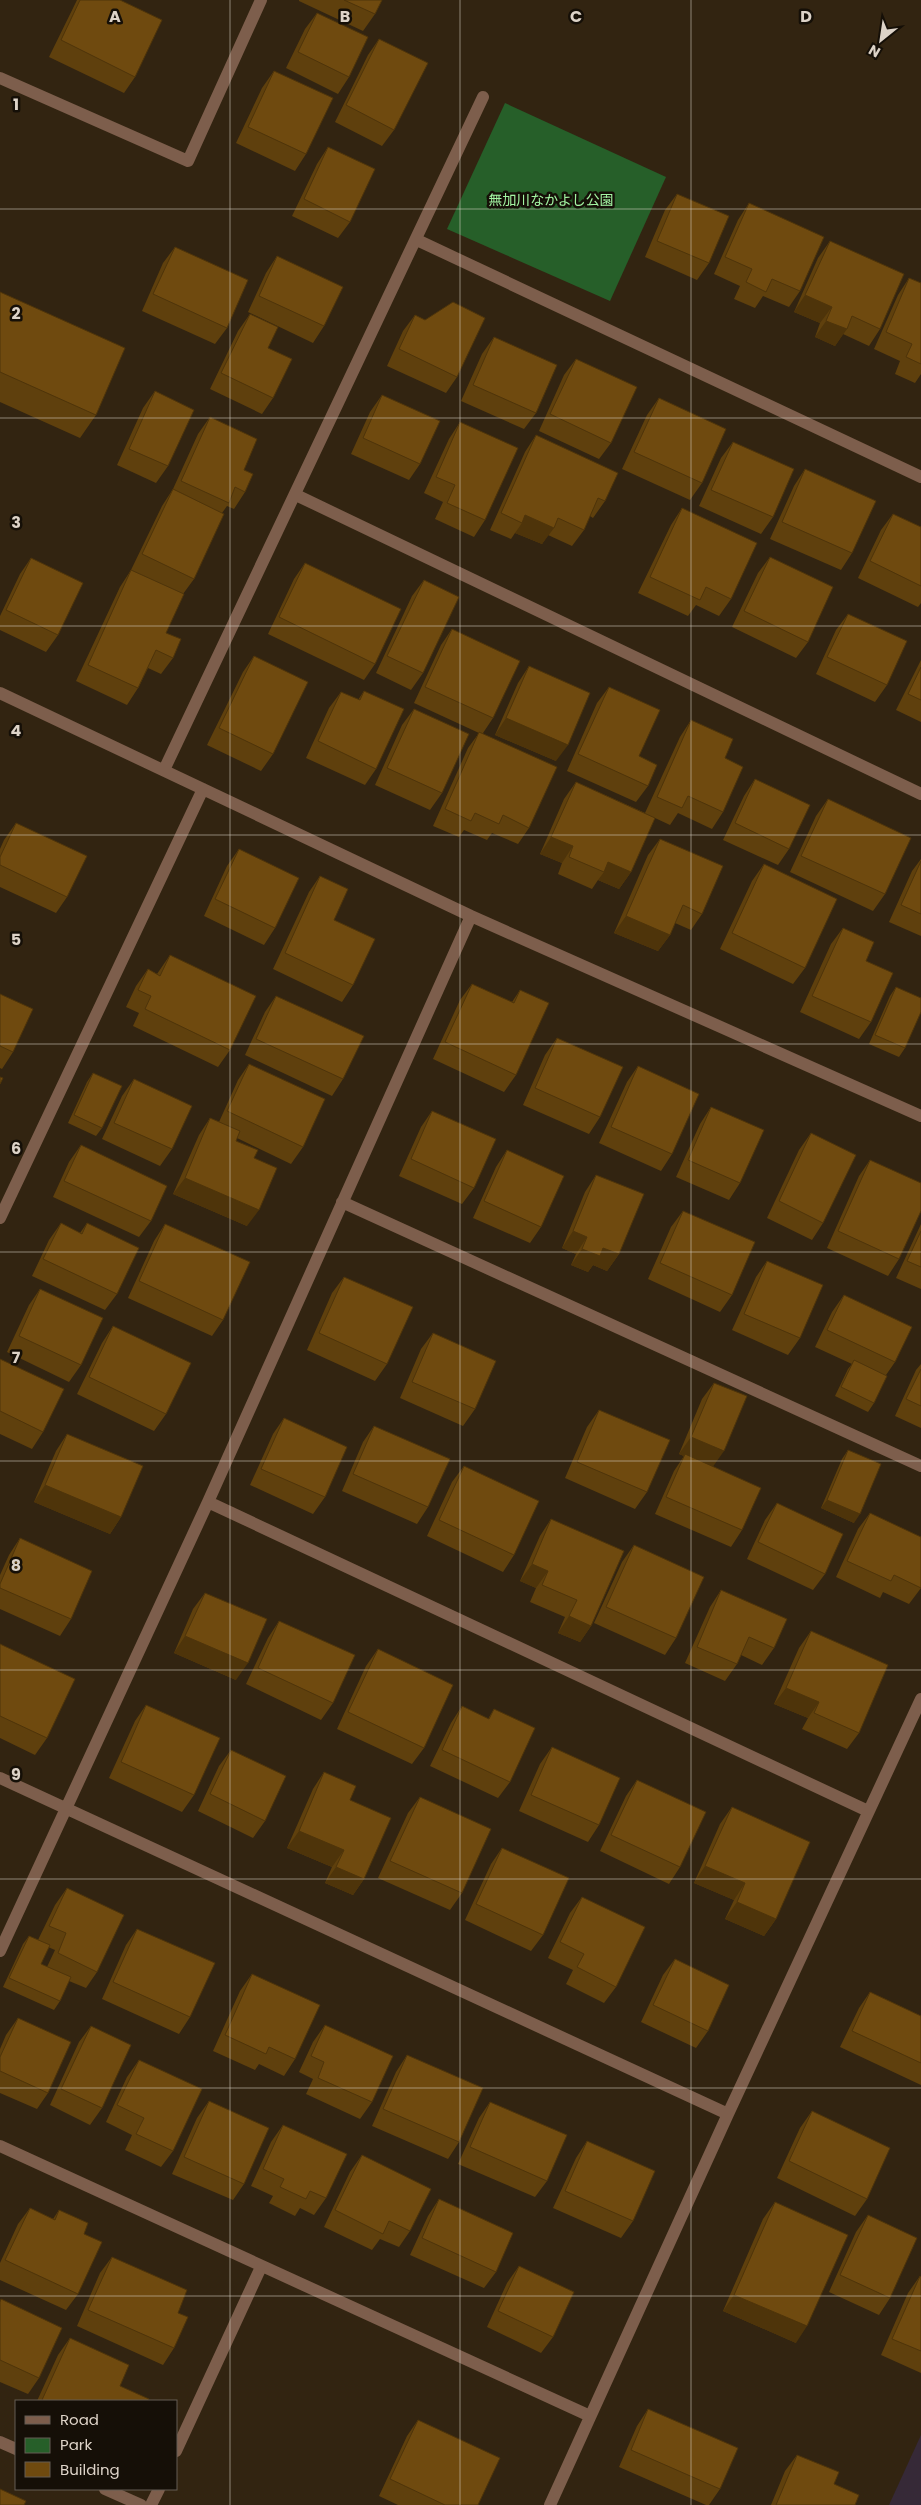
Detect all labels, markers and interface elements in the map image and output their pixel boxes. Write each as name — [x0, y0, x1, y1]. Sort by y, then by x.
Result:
text: A — [109, 5, 121, 28]
text: B — [340, 5, 350, 28]
text: C — [570, 5, 582, 28]
text: D — [800, 5, 812, 28]
north arrow — [856, 15, 906, 65]
text: N — [865, 40, 884, 63]
text: 1 — [13, 93, 19, 116]
park label: 無加川なかよし公園 — [488, 190, 614, 210]
text: 2 — [11, 302, 21, 325]
text: 3 — [11, 511, 21, 534]
text: 4 — [11, 719, 22, 742]
text: 5 — [11, 928, 21, 951]
text: 6 — [11, 1137, 21, 1160]
text: 7 — [12, 1346, 21, 1369]
text: 8 — [11, 1554, 21, 1577]
text: 9 — [11, 1763, 21, 1786]
legend — [15, 2400, 178, 2490]
text: Road — [60, 2409, 99, 2430]
text: Park — [60, 2434, 92, 2455]
text: Building — [60, 2459, 120, 2480]

